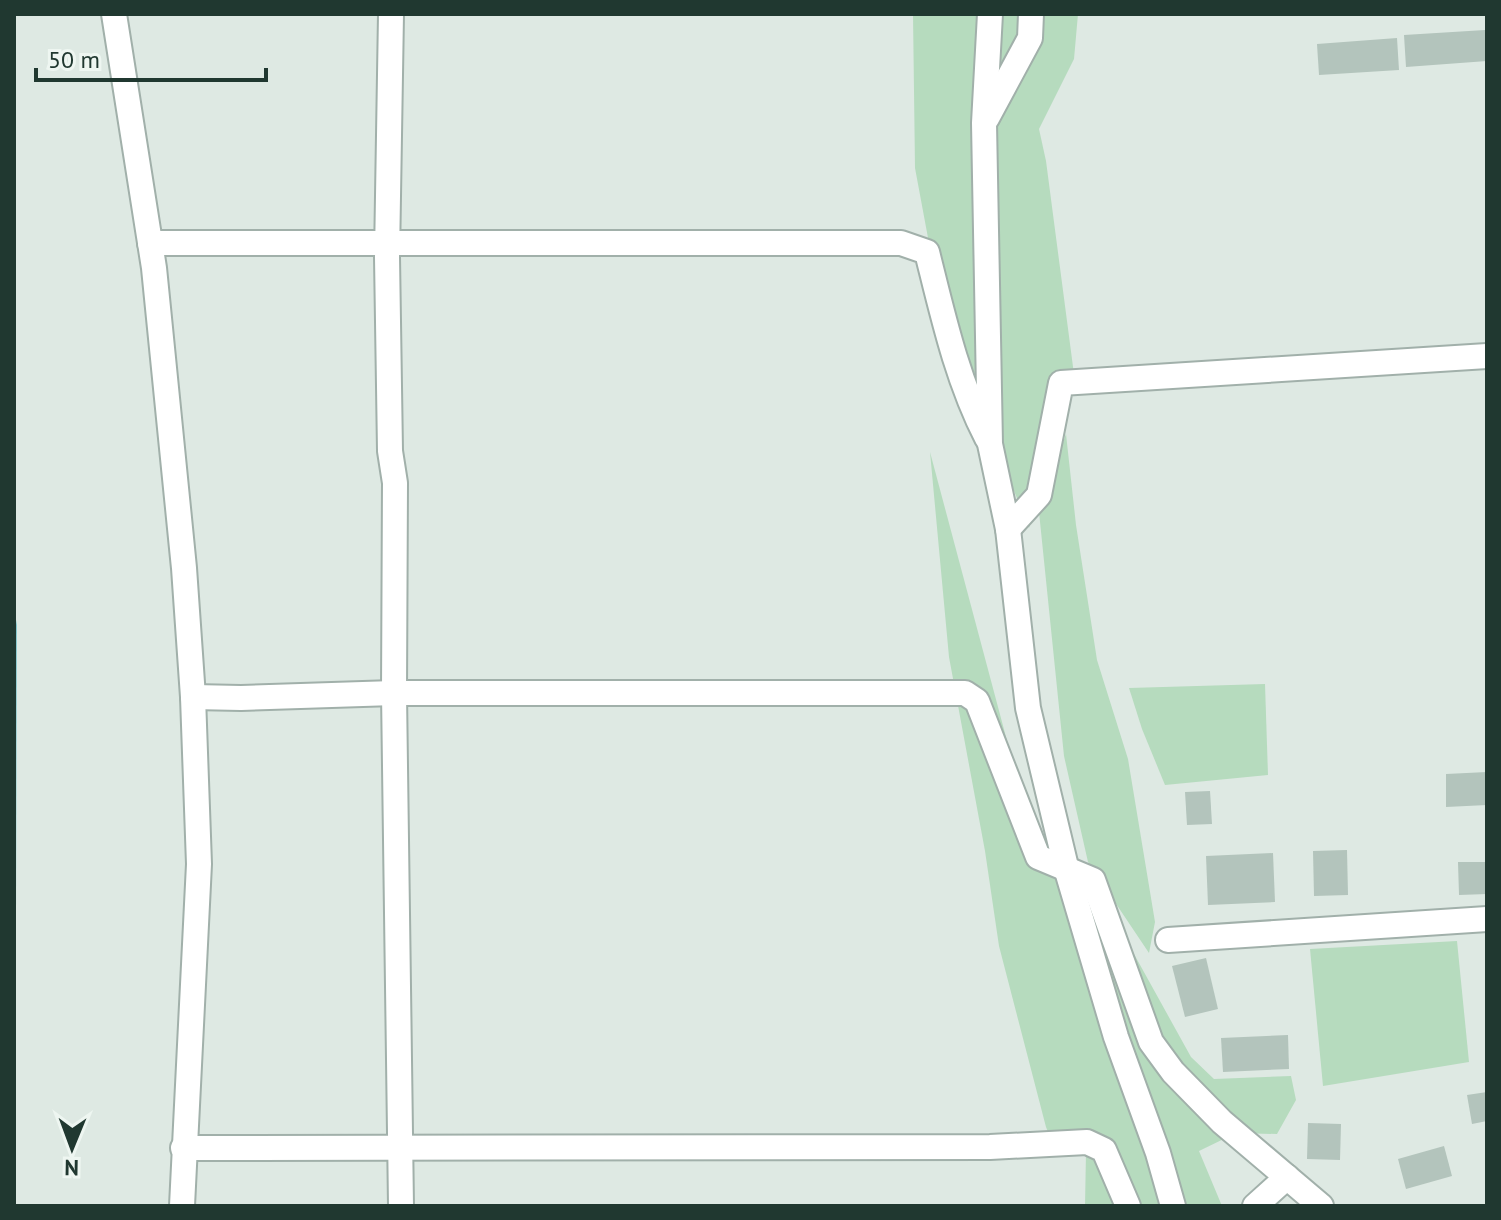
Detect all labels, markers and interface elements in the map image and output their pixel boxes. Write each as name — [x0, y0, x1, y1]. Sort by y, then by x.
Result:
scale bar — [36, 32, 266, 82]
text: 50 m — [48, 44, 100, 75]
north arrow — [32, 1108, 112, 1188]
text: N — [64, 1154, 79, 1182]

